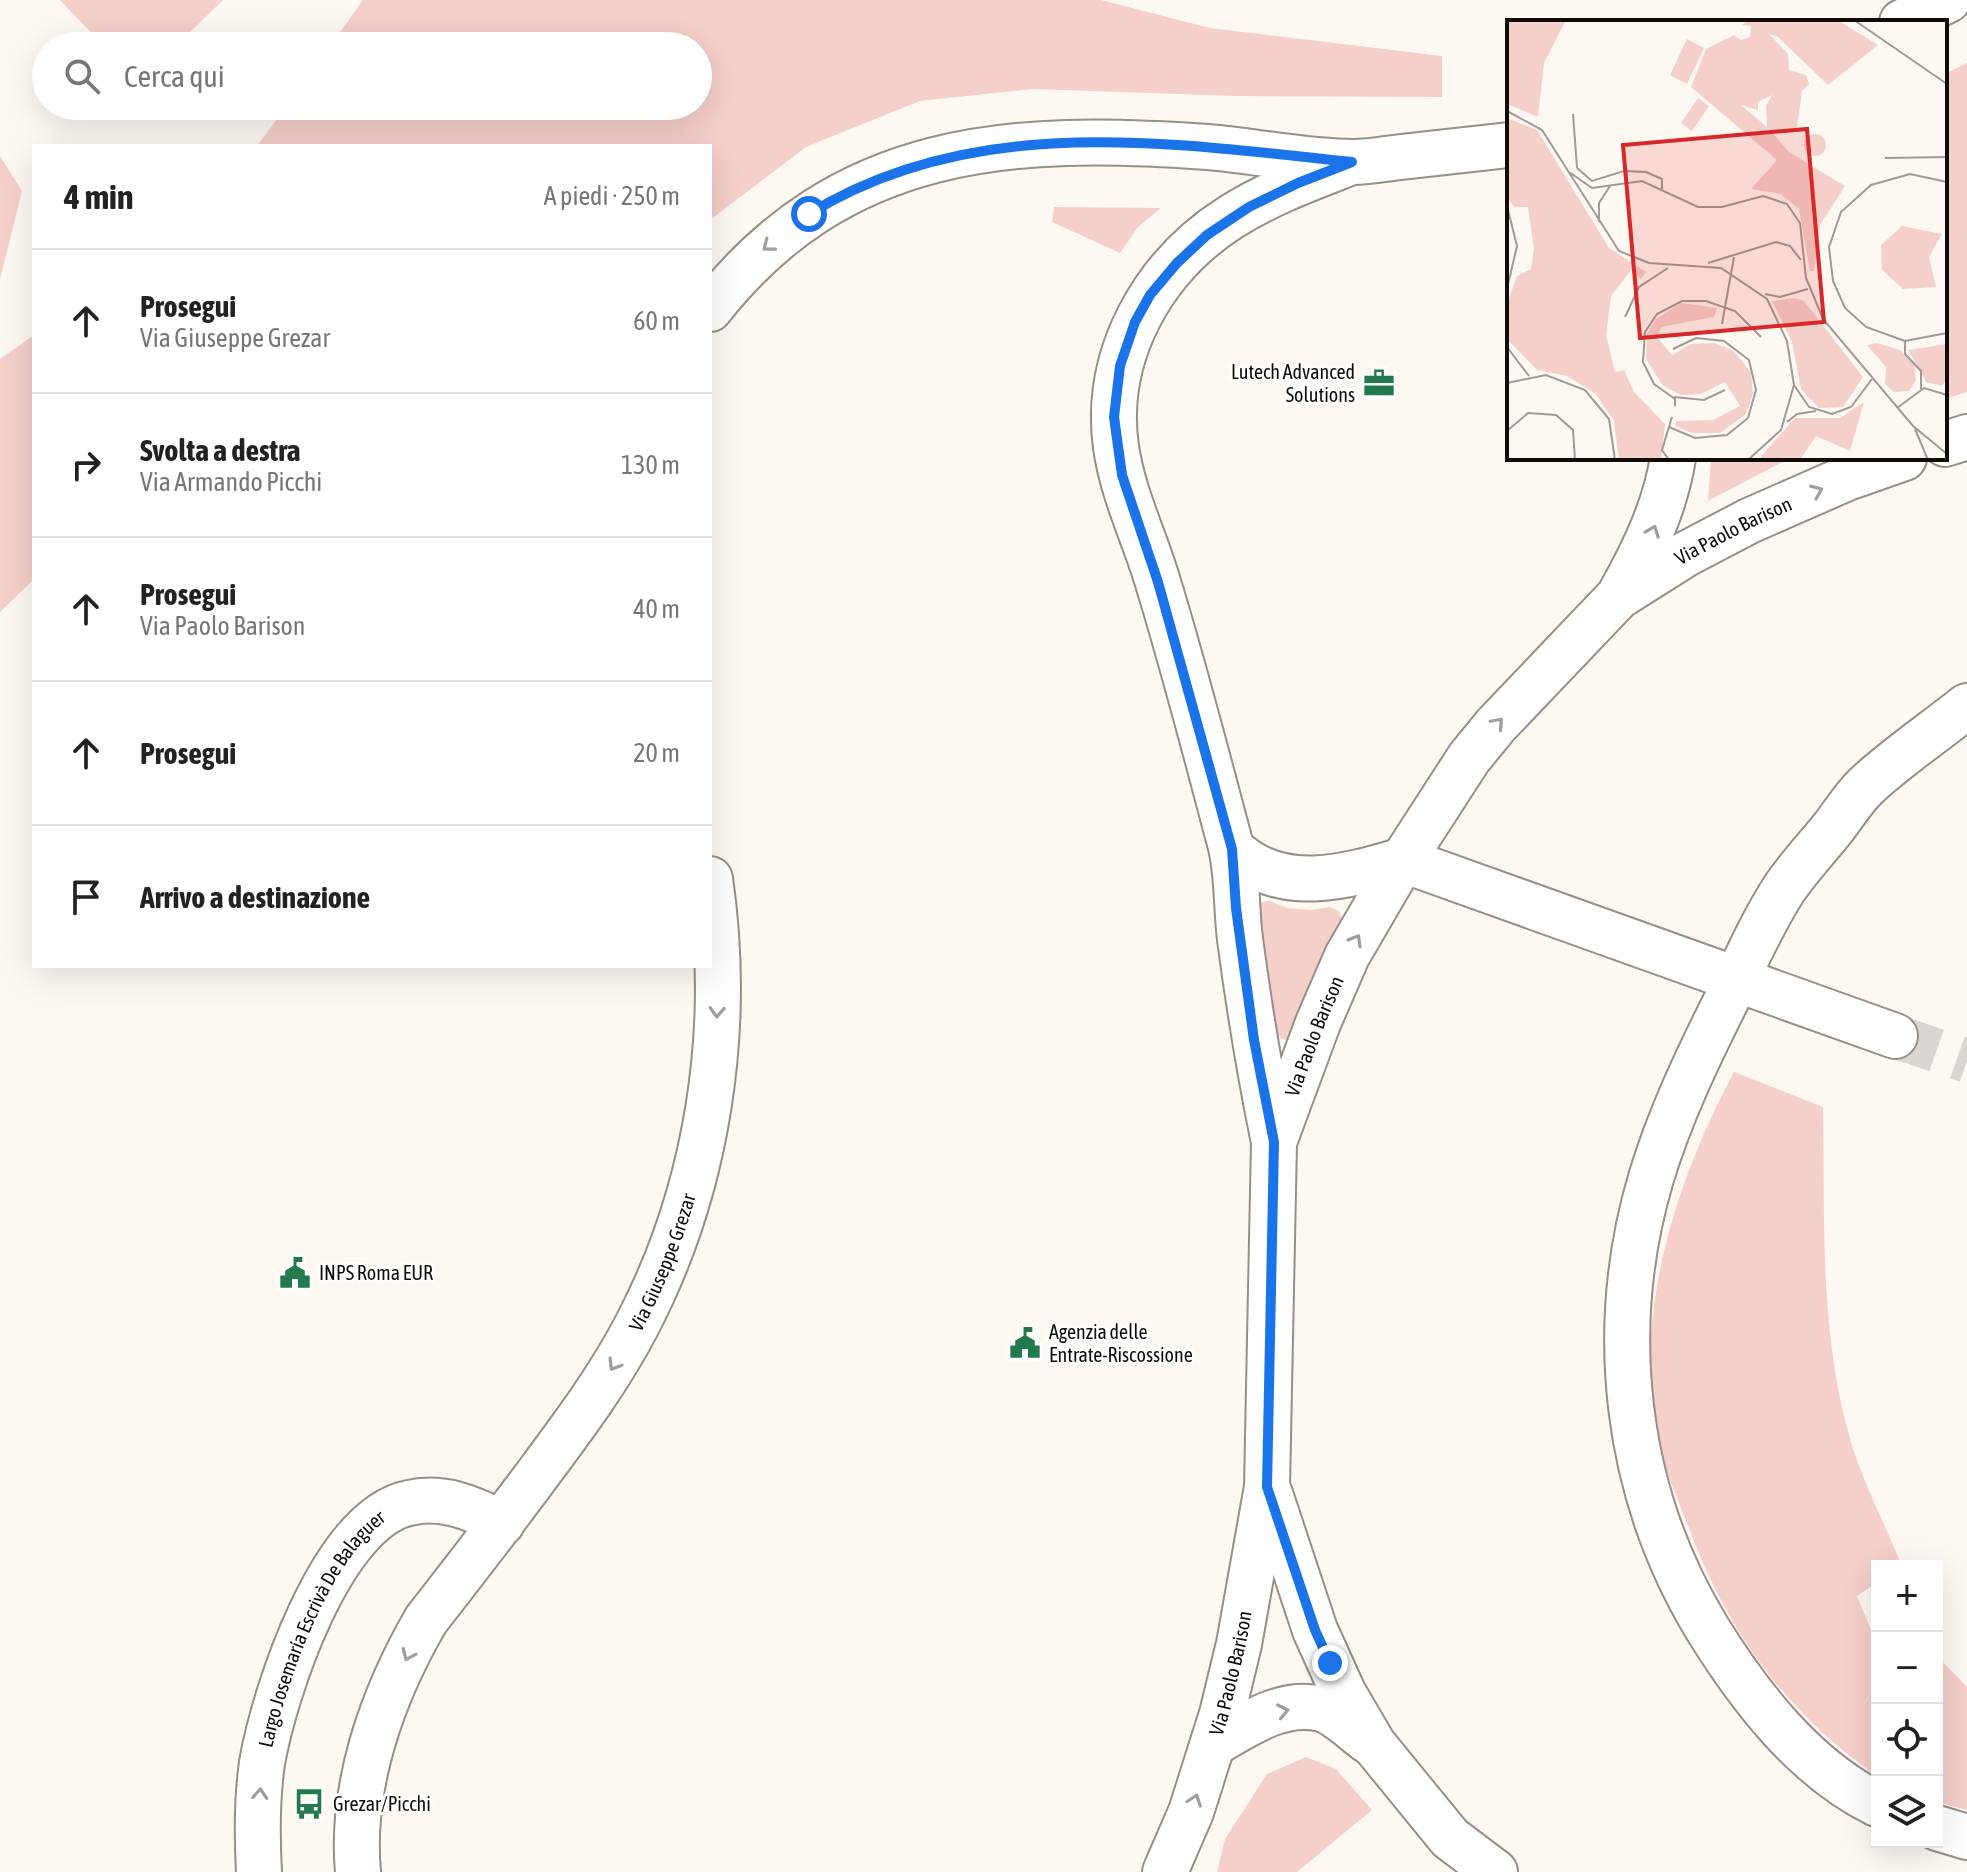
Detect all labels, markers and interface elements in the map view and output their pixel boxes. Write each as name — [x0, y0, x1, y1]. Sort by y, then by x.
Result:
inset map — [1507, 20, 1947, 460]
search box — [32, 32, 712, 120]
icon: search — [60, 54, 104, 98]
text: Cerca qui — [124, 59, 225, 93]
text: 4 min — [64, 177, 133, 216]
text: A piedi · 250 m — [544, 181, 680, 211]
route start — [791, 196, 827, 232]
one-way arrow — [762, 237, 777, 251]
text: Prosegui — [140, 289, 236, 323]
icon: ahead — [64, 299, 108, 343]
text: 60 m — [633, 306, 680, 336]
text: Via Giuseppe Grezar — [140, 323, 330, 353]
place label: Lutech Advanced Solutions — [1231, 360, 1355, 406]
office icon: Lutech Advanced Solutions — [1362, 366, 1396, 400]
text: Svolta a destra — [140, 433, 300, 467]
icon: right — [64, 443, 108, 487]
text: 130 m — [621, 450, 680, 480]
text: Via Armando Picchi — [140, 467, 322, 497]
one-way arrow — [1809, 484, 1823, 500]
street label: Via Paolo Barison — [1670, 492, 1795, 569]
one-way arrow — [1643, 524, 1660, 538]
text: Prosegui — [140, 577, 236, 611]
icon: ahead — [64, 587, 108, 631]
text: 40 m — [633, 594, 680, 624]
text: Via Paolo Barison — [140, 611, 305, 641]
one-way arrow — [1488, 718, 1503, 733]
icon: ahead — [64, 731, 108, 775]
text: Prosegui — [140, 736, 236, 770]
text: 20 m — [633, 738, 680, 768]
icon: arrive — [64, 875, 108, 919]
text: Arrivo a destinazione — [140, 880, 370, 914]
one-way arrow — [1346, 934, 1362, 949]
street label: Via Paolo Barison — [1280, 972, 1348, 1099]
one-way arrow — [709, 1006, 726, 1019]
street label: Via Giuseppe Grezar — [624, 1190, 700, 1335]
public building icon: INPS Roma EUR — [278, 1256, 312, 1290]
place label: INPS Roma EUR — [319, 1261, 433, 1284]
place label: Agenzia delle Entrate-Riscossione — [1049, 1320, 1193, 1366]
public building icon: Agenzia delle Entrate-Riscossione — [1008, 1326, 1042, 1360]
one-way arrow — [608, 1356, 624, 1371]
street label: Largo Josemaría Escrivà De Balaguer — [253, 1504, 390, 1749]
map controls — [1871, 1560, 1943, 1848]
button: + — [1871, 1560, 1943, 1632]
street label: Via Paolo Barison — [1204, 1609, 1256, 1738]
button: − — [1871, 1632, 1943, 1704]
route end — [1312, 1645, 1348, 1681]
one-way arrow — [401, 1647, 417, 1661]
one-way arrow — [1276, 1703, 1290, 1720]
button: locate — [1871, 1704, 1943, 1776]
button: layers — [1871, 1776, 1943, 1848]
one-way arrow — [251, 1787, 268, 1800]
bus stop icon: Grezar/Picchi — [292, 1787, 326, 1821]
place label: Grezar/Picchi — [333, 1792, 431, 1815]
one-way arrow — [1186, 1794, 1202, 1808]

